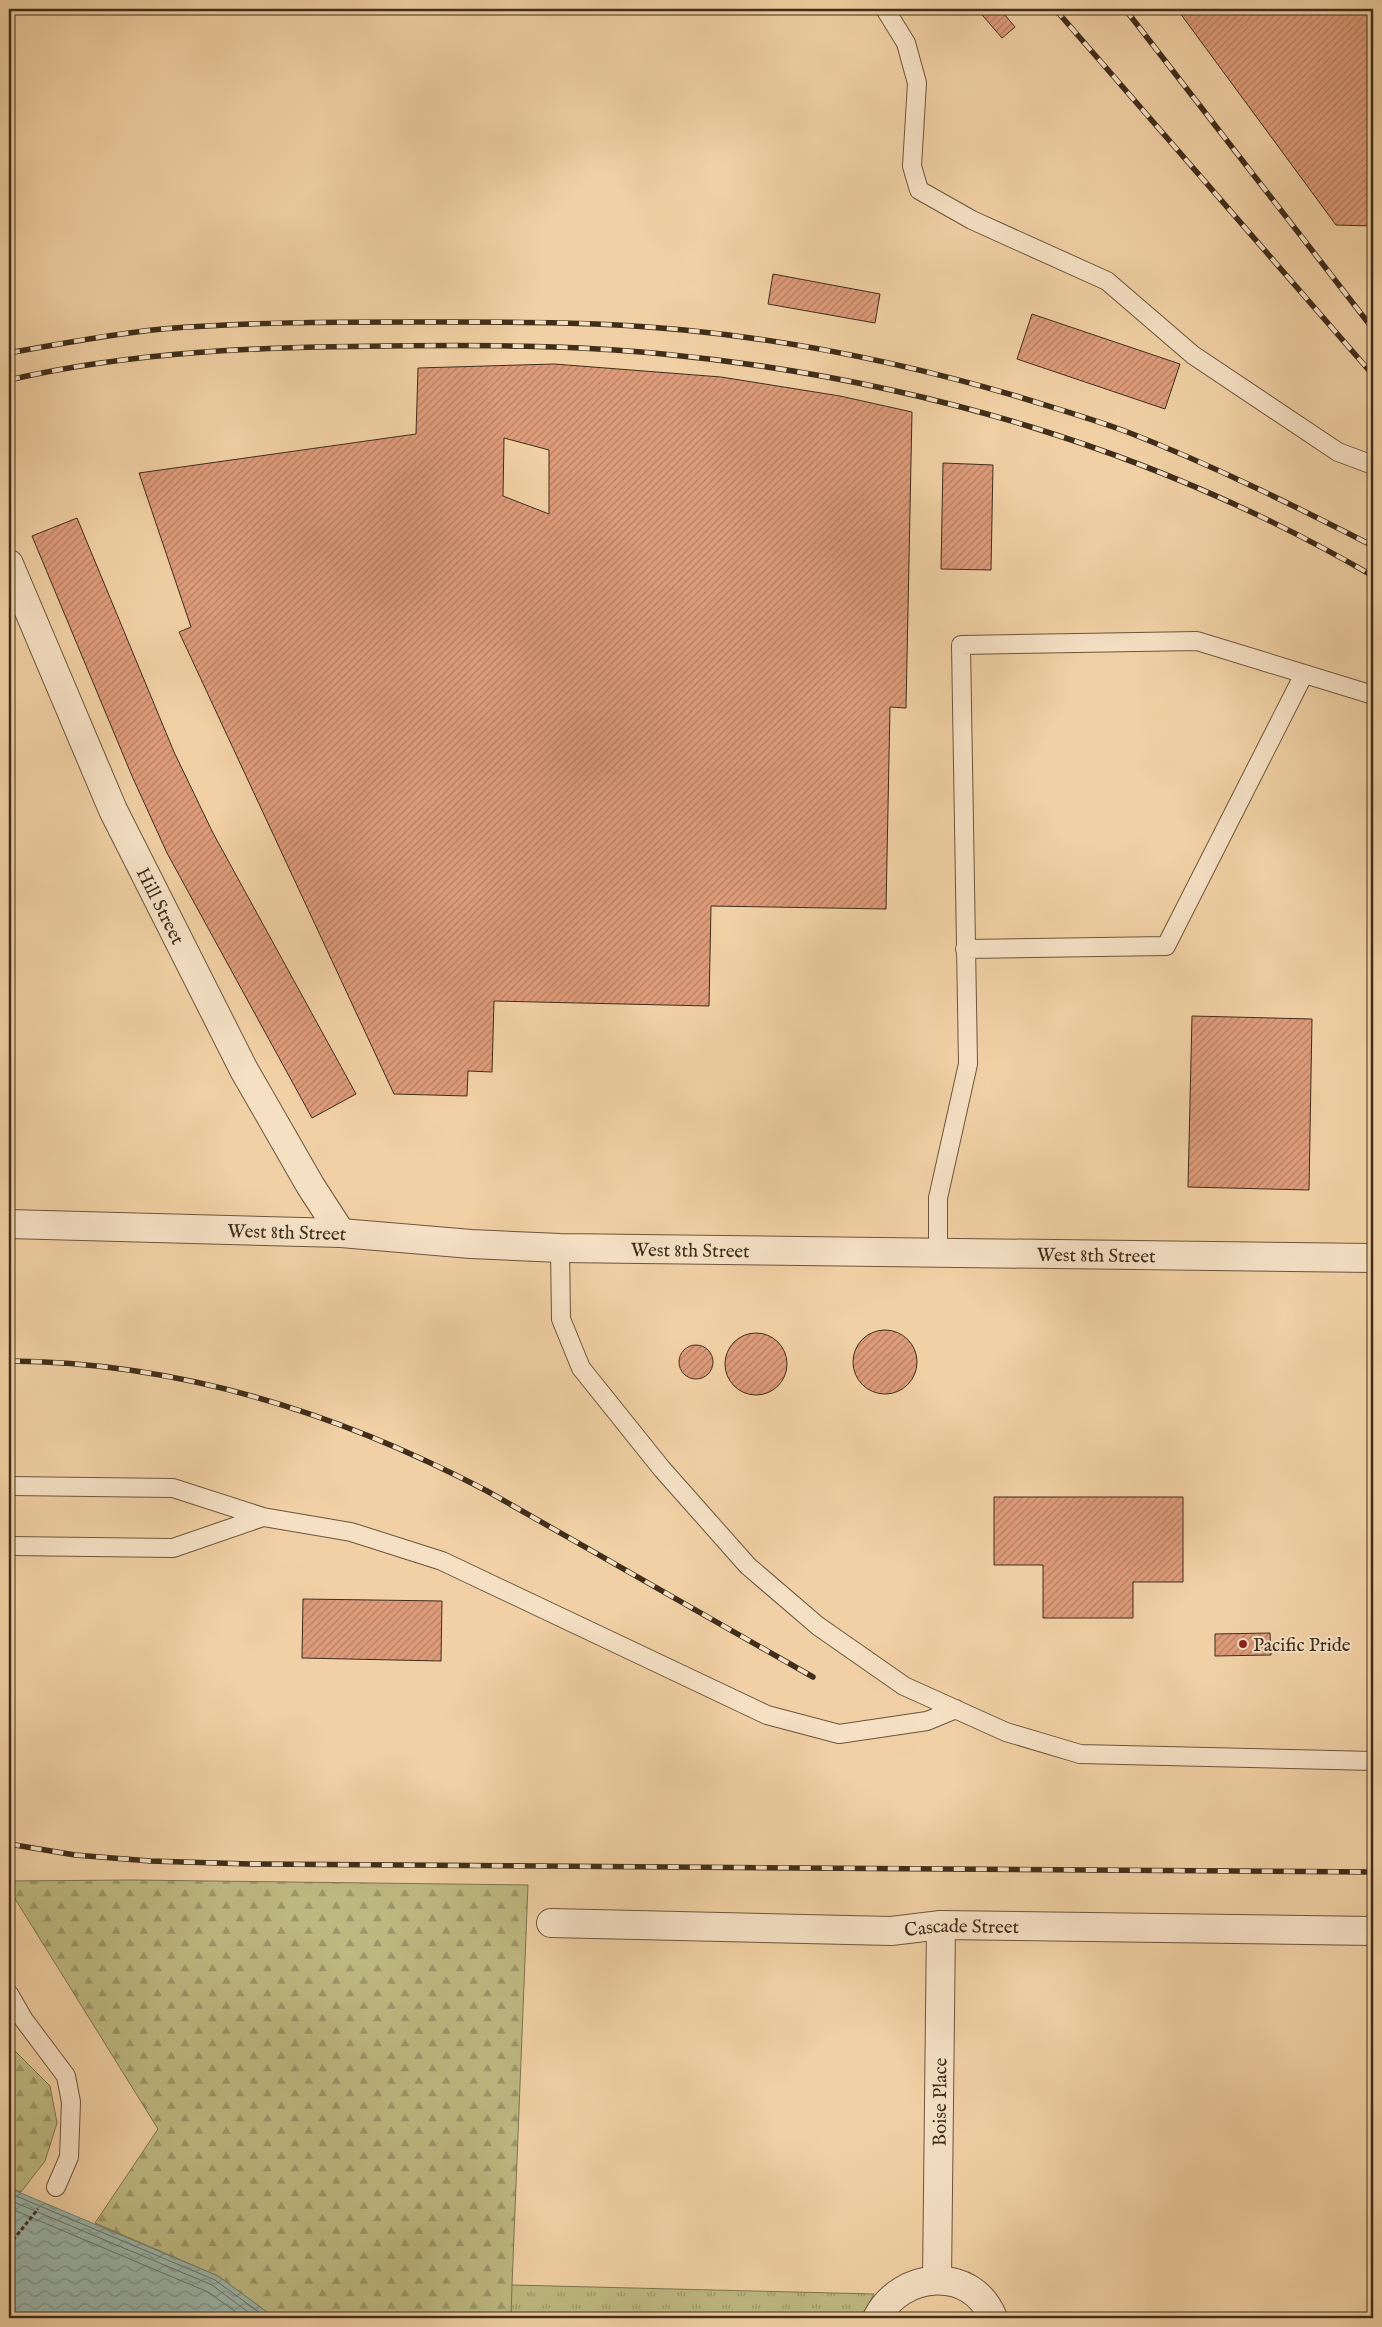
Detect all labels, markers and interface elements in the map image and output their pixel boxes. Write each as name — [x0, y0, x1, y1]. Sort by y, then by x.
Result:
street label: Hill Street — [130, 864, 189, 949]
street label: West 8th Street — [227, 1220, 348, 1247]
street label: West 8th Street — [631, 1239, 750, 1264]
street label: West 8th Street — [1037, 1244, 1156, 1269]
place label: Pacific Pride — [1253, 1634, 1351, 1658]
marker: Pacific Pride — [1237, 1638, 1249, 1650]
street label: Cascade Street — [903, 1915, 1020, 1943]
street label: Boise Place — [929, 2057, 954, 2147]

